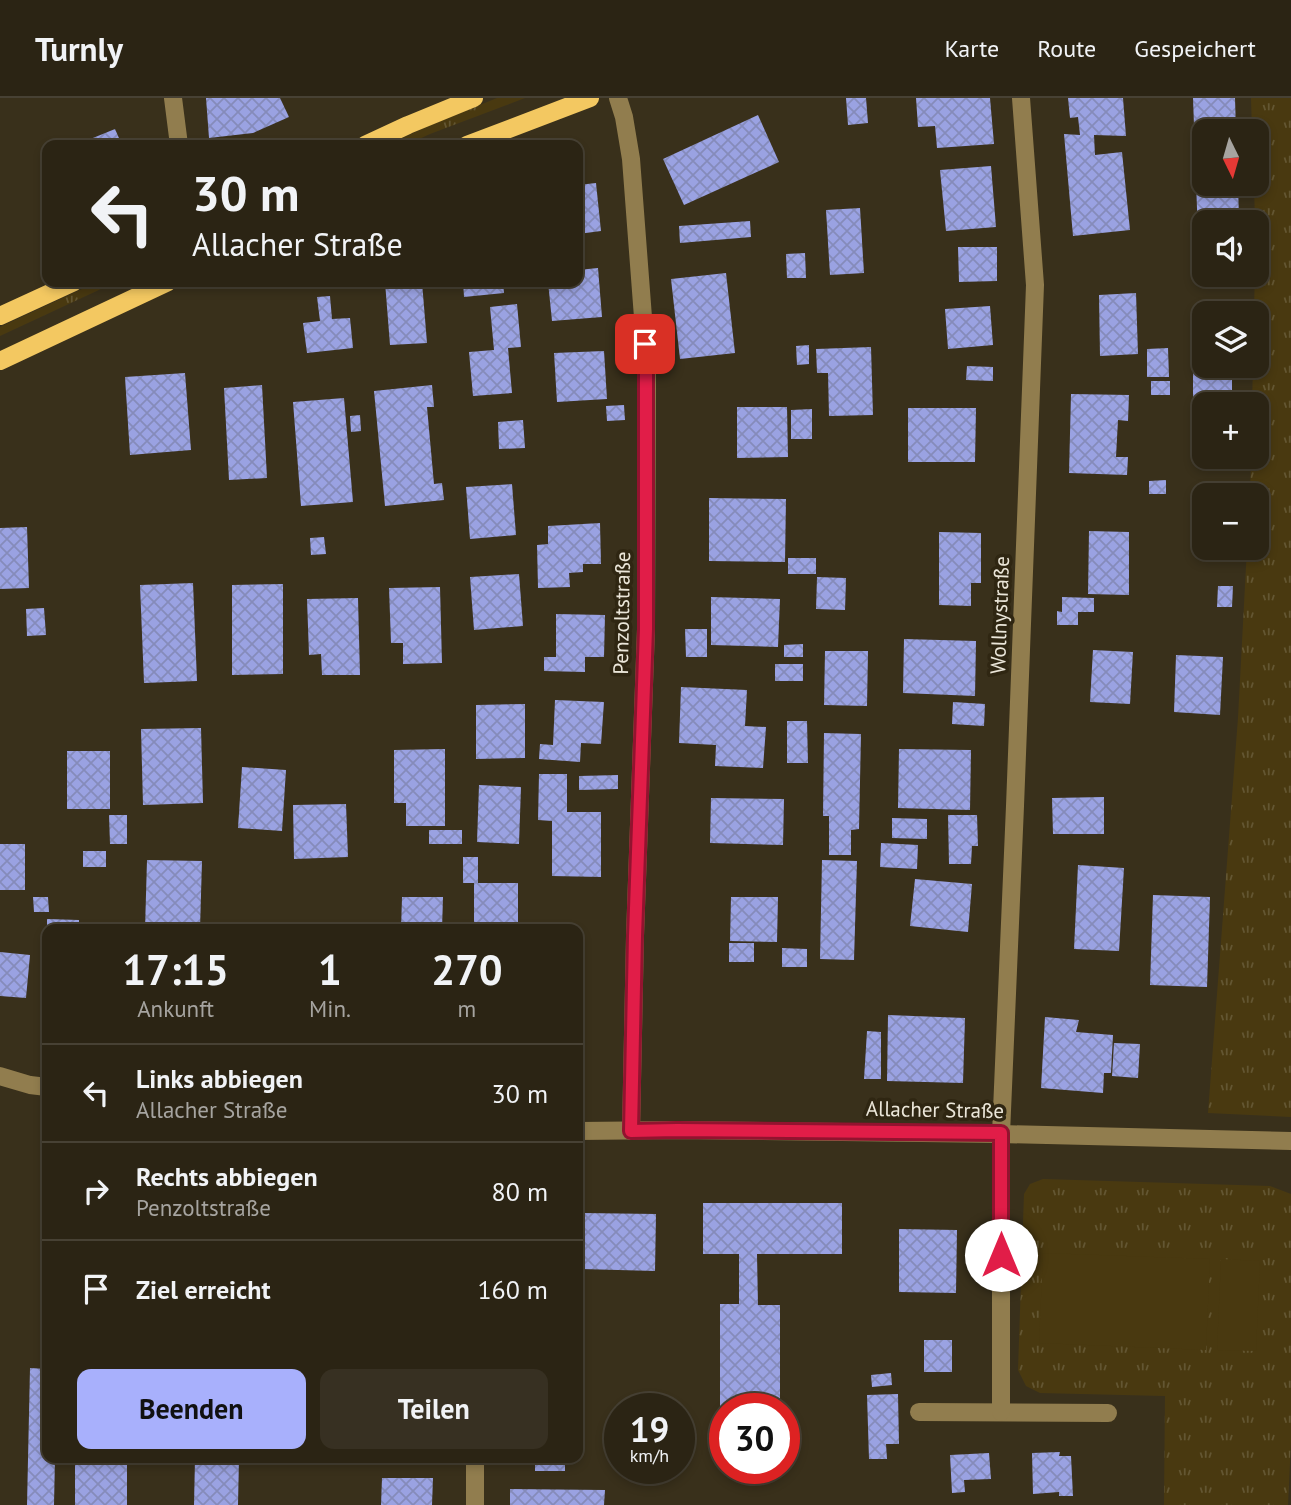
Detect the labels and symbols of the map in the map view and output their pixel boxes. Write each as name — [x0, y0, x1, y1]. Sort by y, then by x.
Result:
north arrow — [1192, 119, 1269, 196]
pin — [615, 314, 675, 374]
street label: Penzoltstraße — [607, 551, 636, 675]
street label: Wollnystraße — [984, 556, 1015, 674]
street label: Allacher Straße — [866, 1095, 1004, 1124]
position arrow — [964, 1218, 1038, 1292]
speed limit sign: 30 — [709, 1393, 800, 1484]

